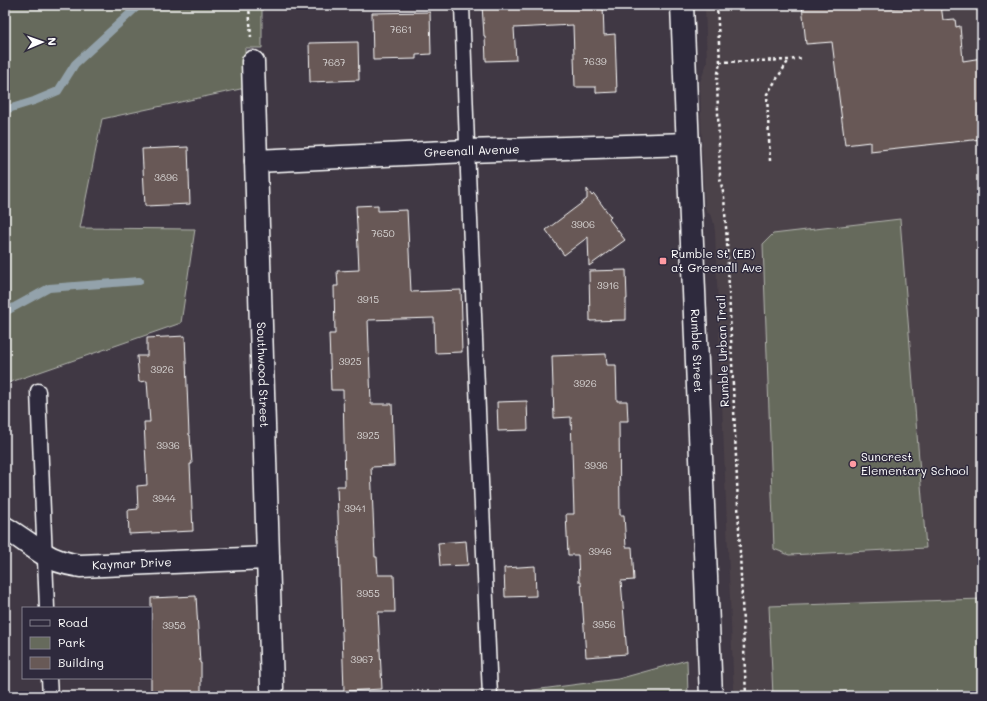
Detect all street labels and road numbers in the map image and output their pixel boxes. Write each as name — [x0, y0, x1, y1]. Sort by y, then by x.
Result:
street label: Greenall Avenue — [424, 140, 520, 160]
street label: Rumble Urban Trail — [712, 295, 732, 407]
street label: Rumble Street — [688, 308, 707, 393]
street label: Southwood Street — [254, 322, 273, 428]
street label: Kaymar Drive — [92, 553, 172, 572]

